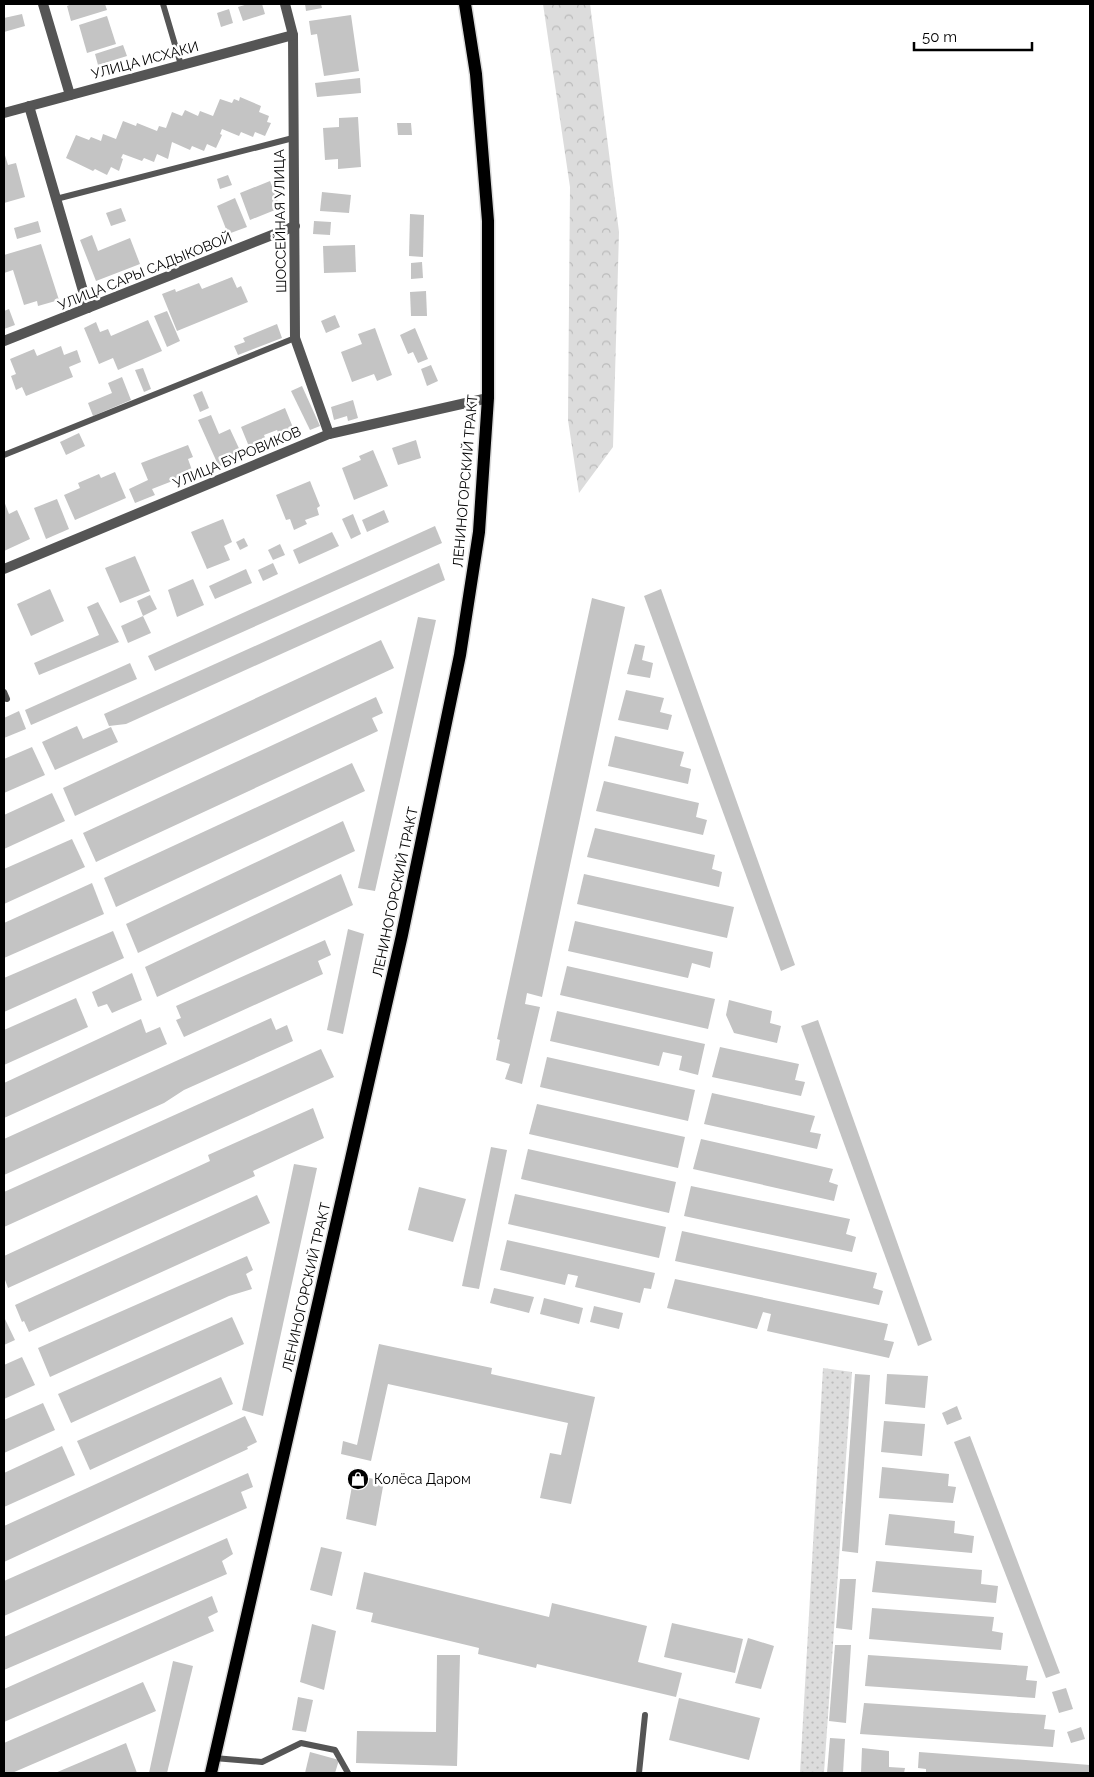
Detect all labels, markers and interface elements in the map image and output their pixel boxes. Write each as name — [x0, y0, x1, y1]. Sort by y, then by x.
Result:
scale bar — [914, 20, 1032, 52]
text: 50 m — [922, 28, 957, 46]
street label: УЛИЦА ИСХАКИ — [90, 38, 200, 82]
street label: ШОССЕЙНАЯ УЛИЦА — [270, 149, 289, 293]
street label: УЛИЦА САРЫ САДЫКОВОЙ — [55, 228, 234, 313]
street label: ЛЕНИНОГОРСКИЙ ТРАКТ — [448, 393, 481, 568]
street label: УЛИЦА БУРОВИКОВ — [171, 423, 303, 491]
street label: ЛЕНИНОГОРСКИЙ ТРАКТ — [368, 805, 421, 978]
street label: ЛЕНИНОГОРСКИЙ ТРАКТ — [278, 1200, 333, 1373]
shop icon: Колёса Даром — [346, 1467, 370, 1491]
place label: Колёса Даром — [374, 1471, 471, 1487]

